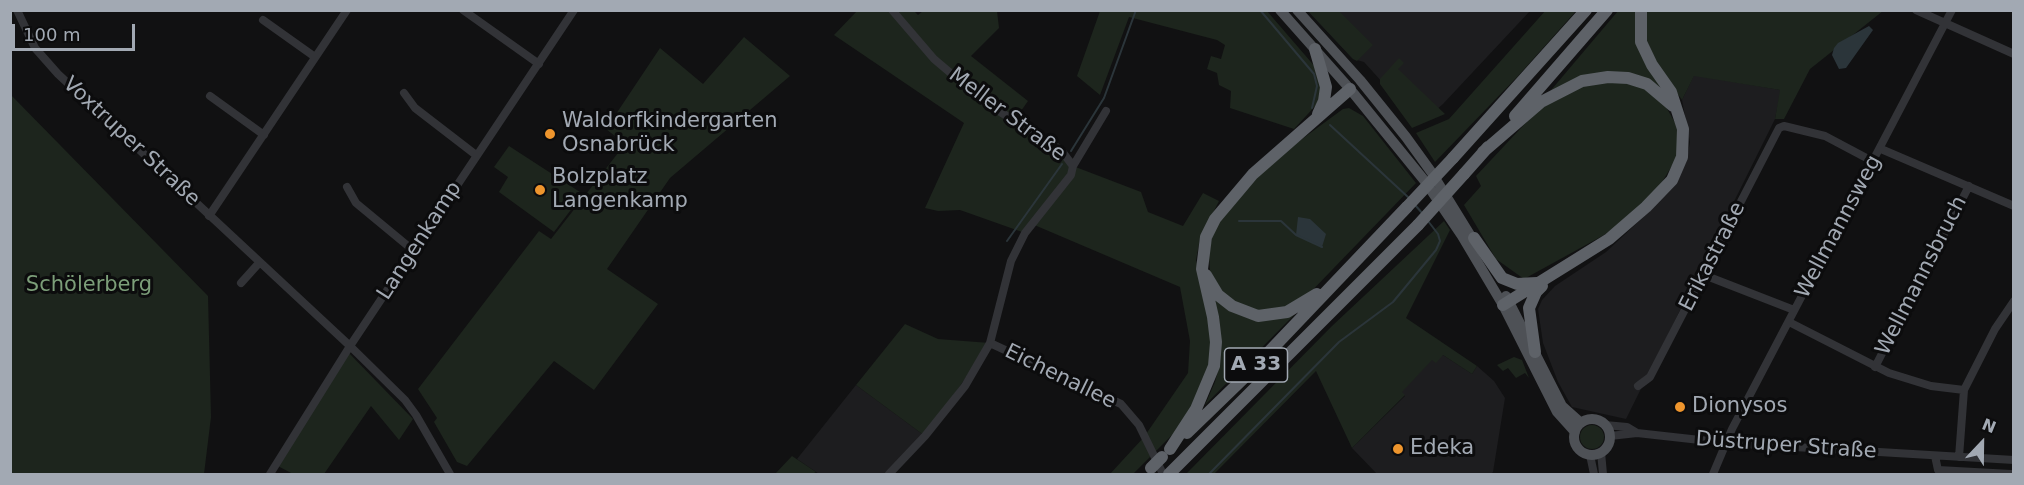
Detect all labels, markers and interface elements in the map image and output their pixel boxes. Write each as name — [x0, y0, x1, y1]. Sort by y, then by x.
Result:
scale bar — [15, 12, 138, 50]
text: 100 m — [23, 24, 81, 45]
street label: Meller Straße — [943, 63, 1071, 167]
street label: Voxtruper Straße — [57, 72, 205, 212]
place label: Waldorfkindergarten Osnabrück — [562, 109, 777, 159]
marker: Waldorfkindergarten Osnabrück — [543, 127, 557, 141]
street label: Wellmannsweg — [1791, 151, 1887, 303]
place label: Bolzplatz Langenkamp — [552, 165, 688, 215]
street label: Langenkamp — [372, 177, 468, 305]
marker: Bolzplatz Langenkamp — [533, 183, 547, 197]
street label: Wellmannsbruch — [1871, 192, 1973, 360]
street label: Erikastraße — [1675, 198, 1751, 316]
park label: Schölerberg — [26, 273, 152, 299]
street label: Eichenallee — [1000, 339, 1120, 415]
road number: A 33 — [1224, 348, 1288, 382]
place label: Dionysos — [1692, 394, 1787, 420]
marker: Dionysos — [1673, 400, 1687, 414]
north arrow — [1952, 413, 2012, 473]
text: N — [1979, 415, 1999, 437]
street label: Düstruper Straße — [1695, 427, 1877, 465]
place label: Edeka — [1410, 436, 1474, 462]
marker: Edeka — [1391, 442, 1405, 456]

